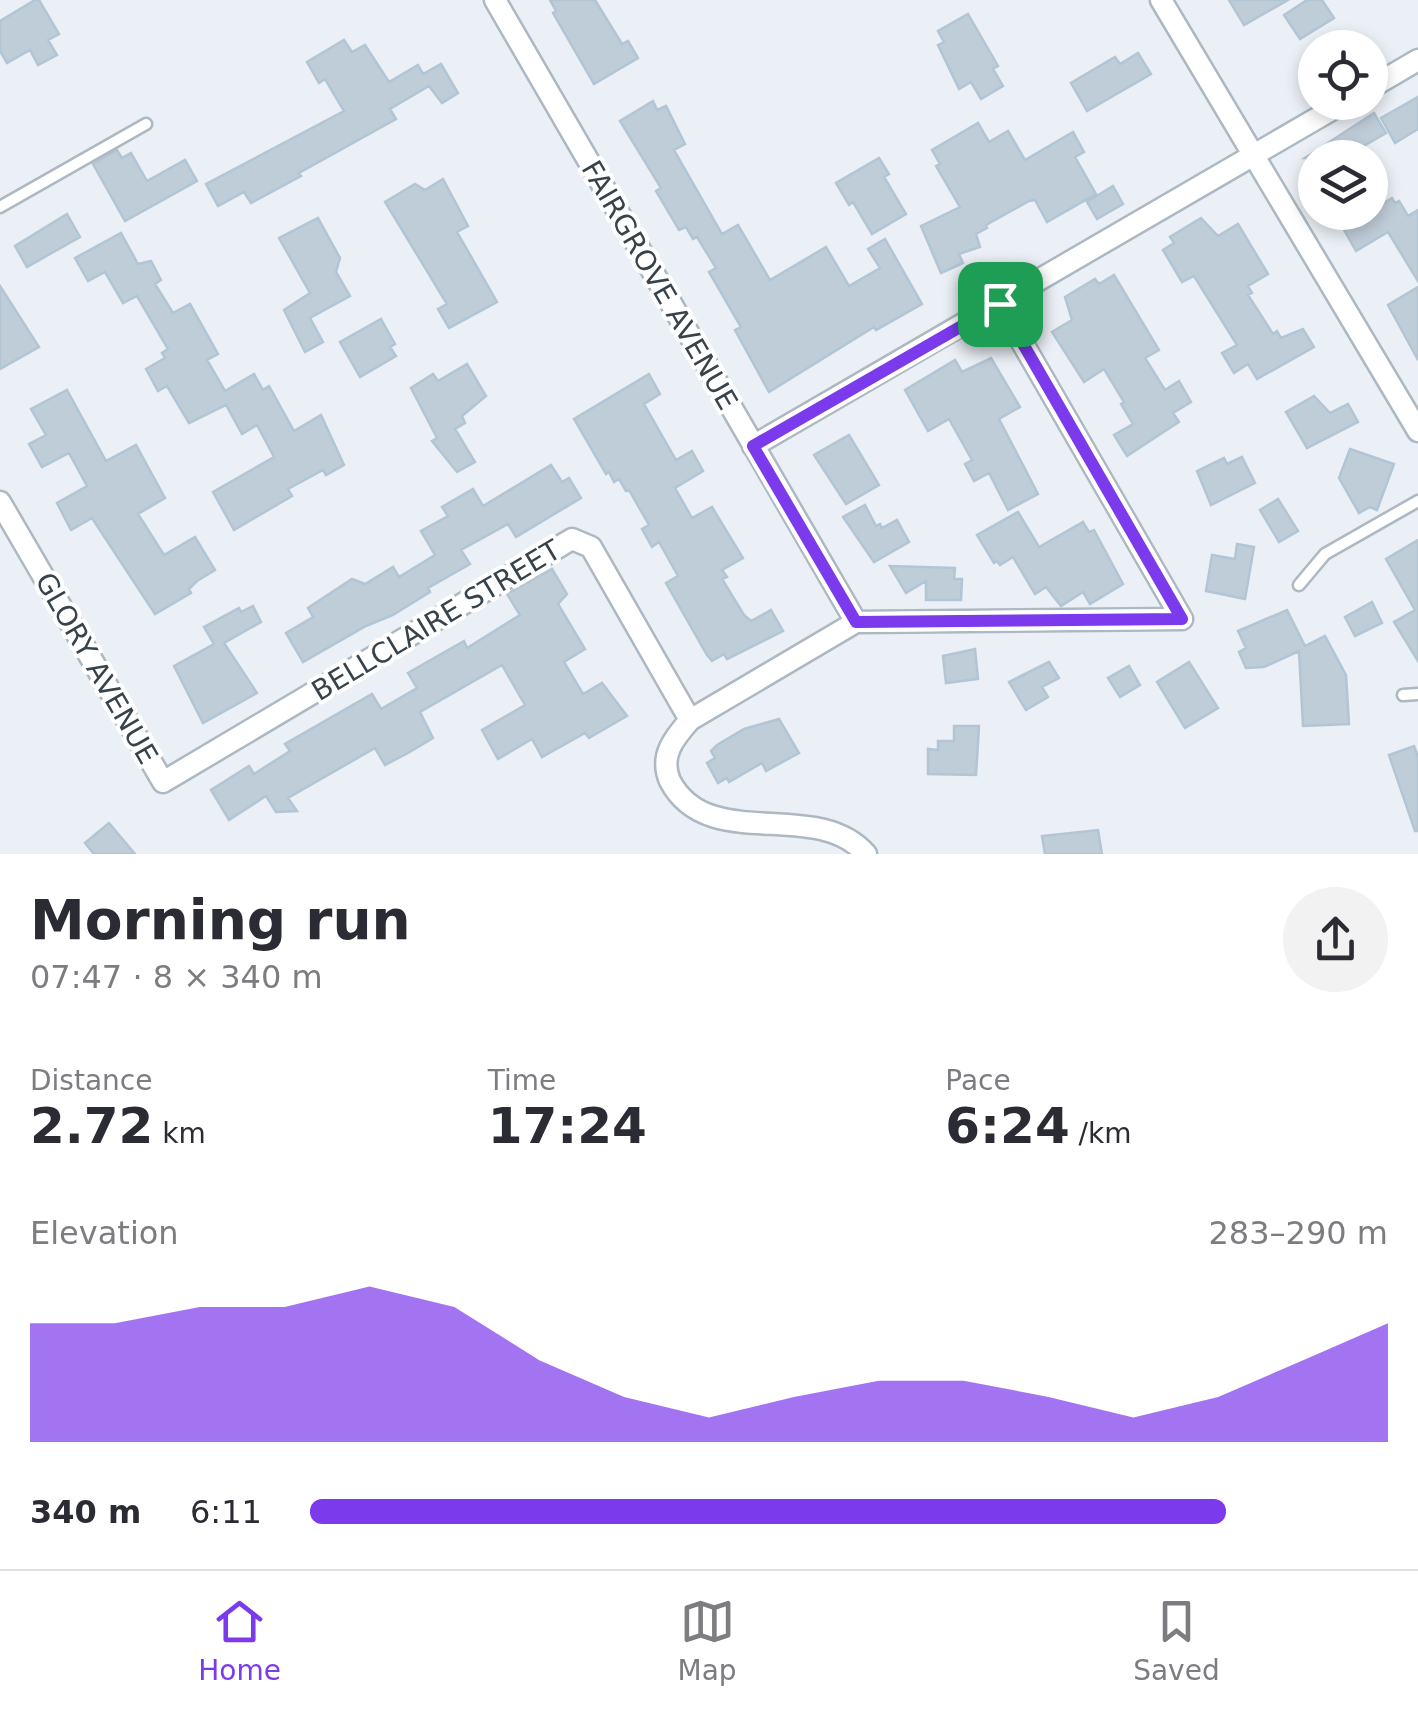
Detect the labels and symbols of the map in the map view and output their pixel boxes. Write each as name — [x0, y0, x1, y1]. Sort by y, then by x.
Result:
street label: FAIRGROVE AVENUE — [575, 155, 744, 416]
pin — [958, 262, 1043, 347]
street label: BELLCLAIRE STREET — [306, 533, 567, 708]
street label: GLORY AVENUE — [28, 567, 165, 770]

